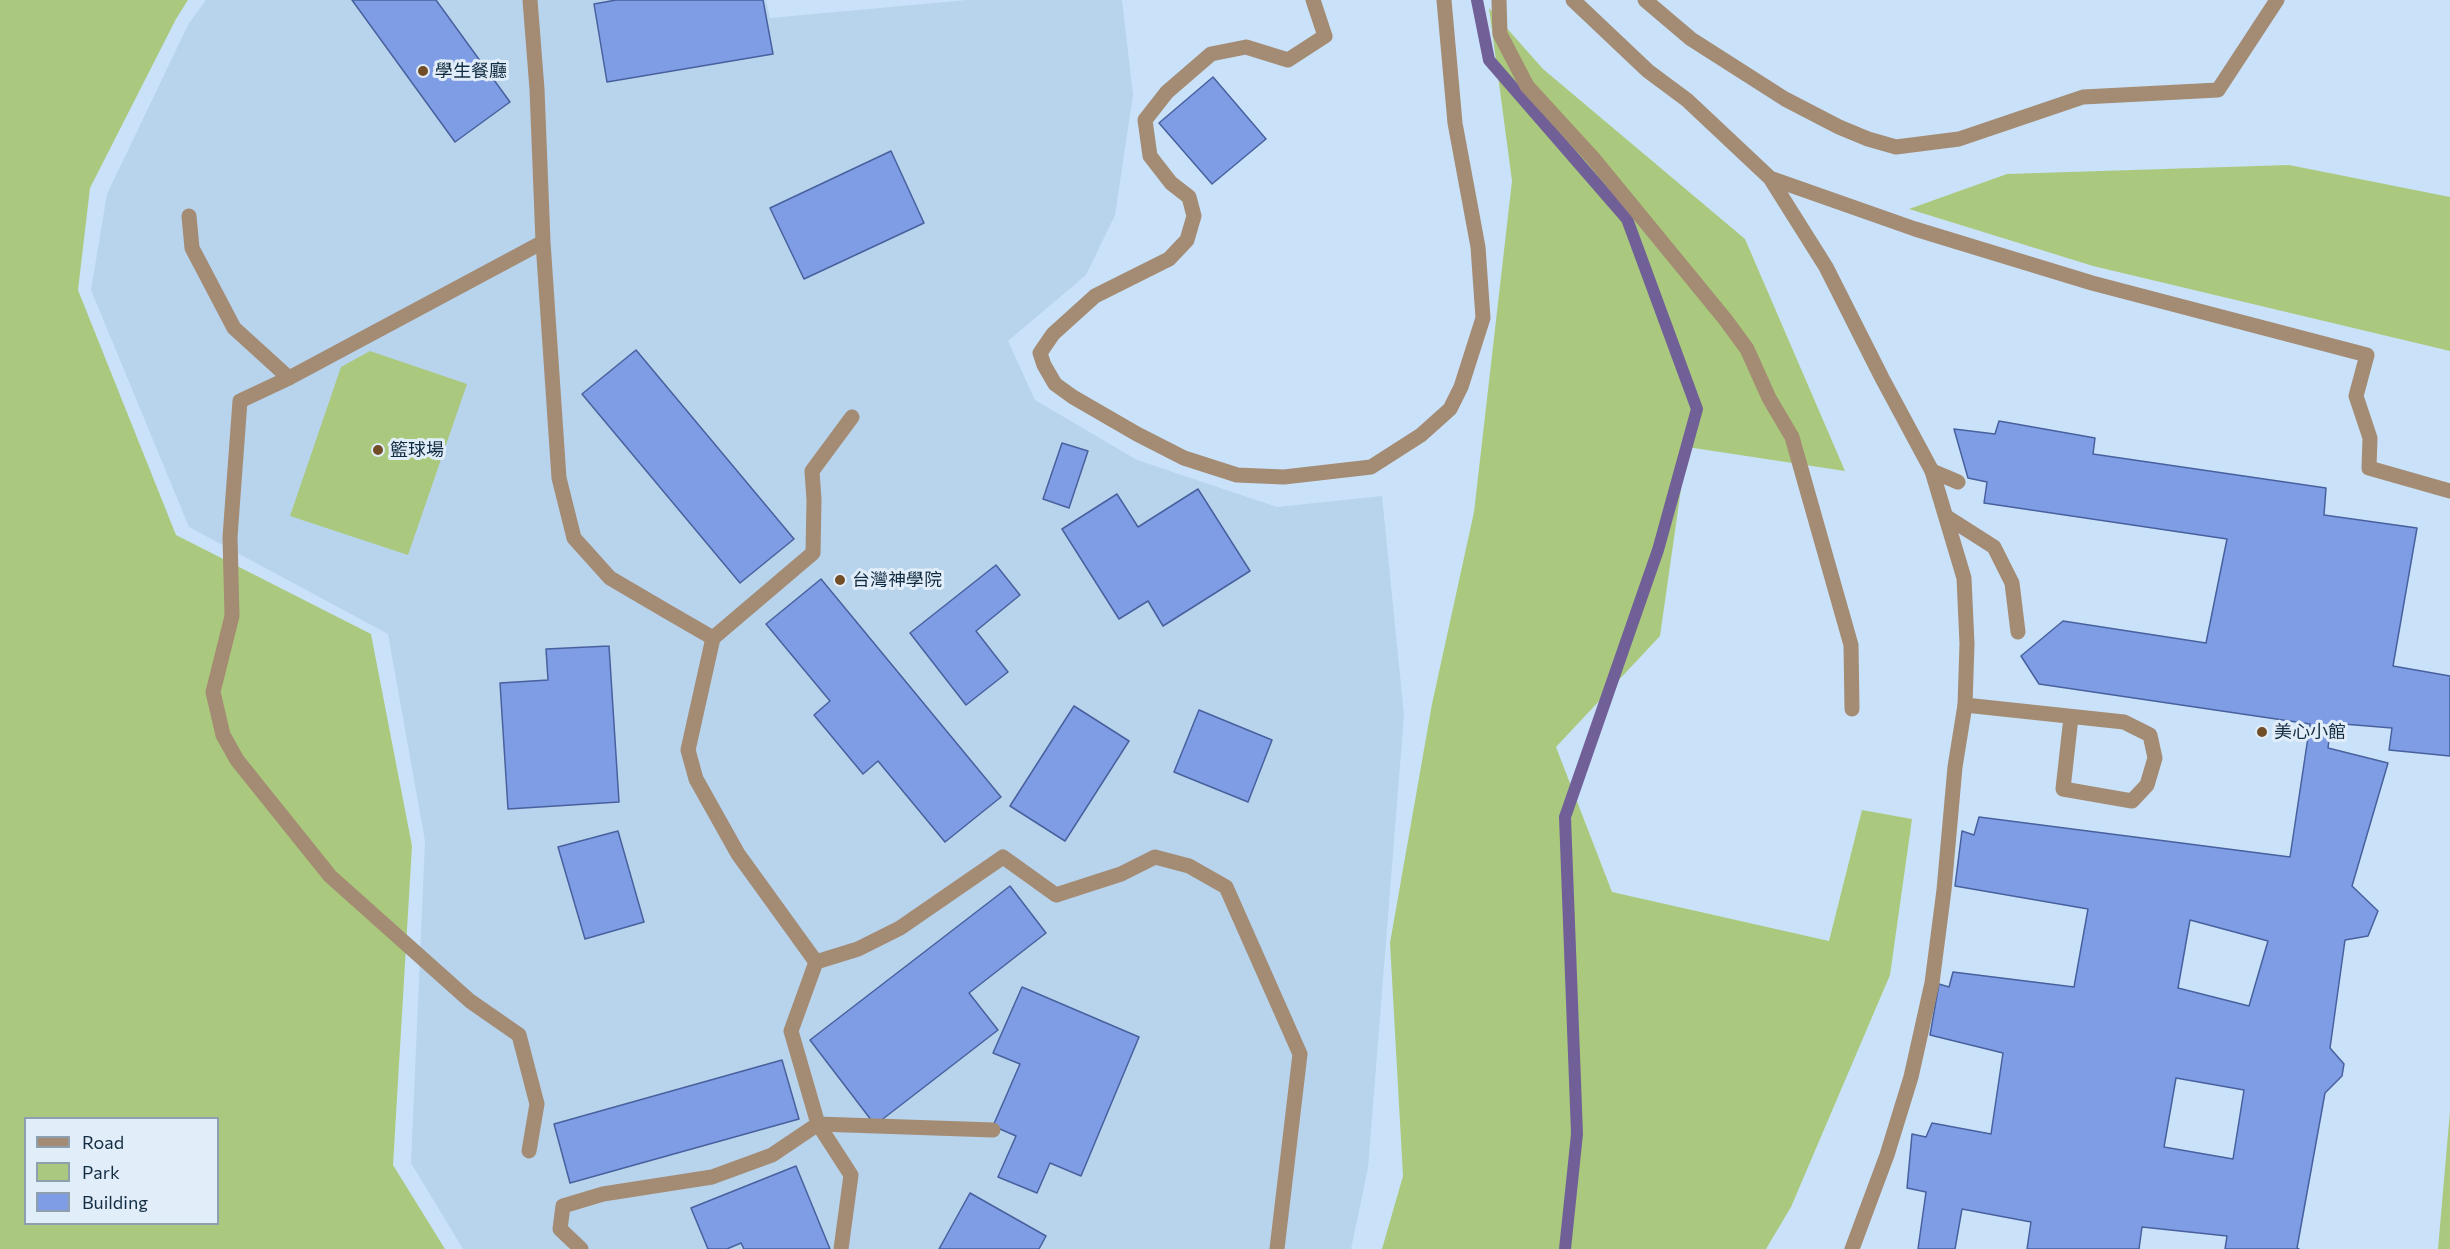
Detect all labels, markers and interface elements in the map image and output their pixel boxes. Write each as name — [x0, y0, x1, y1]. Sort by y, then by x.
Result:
place label: 學生餐廳 — [435, 60, 507, 82]
marker: 學生餐廳 — [416, 64, 430, 78]
place label: 籃球場 — [390, 439, 444, 461]
marker: 籃球場 — [371, 443, 385, 457]
place label: 台灣神學院 — [852, 569, 942, 591]
marker: 台灣神學院 — [833, 573, 847, 587]
place label: 美心小館 — [2274, 721, 2346, 743]
marker: 美心小館 — [2255, 725, 2269, 739]
legend — [24, 1117, 219, 1225]
text: Road — [82, 1131, 124, 1153]
text: Park — [82, 1161, 120, 1183]
text: Building — [82, 1191, 148, 1213]

